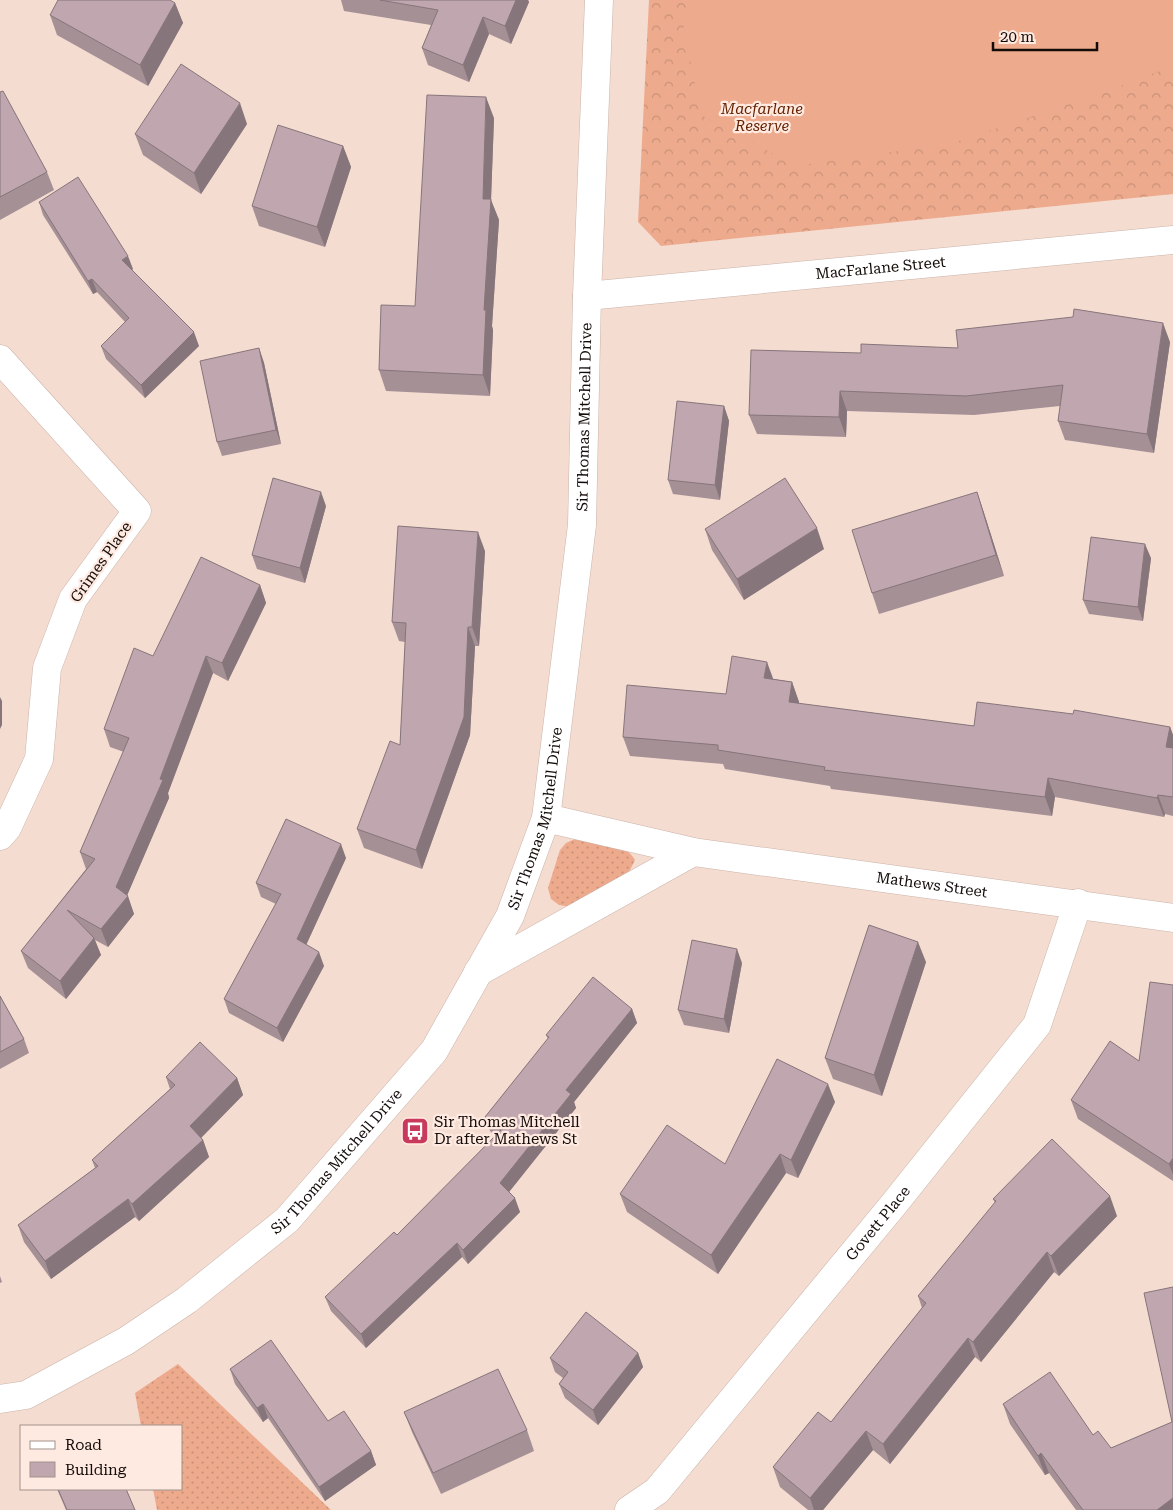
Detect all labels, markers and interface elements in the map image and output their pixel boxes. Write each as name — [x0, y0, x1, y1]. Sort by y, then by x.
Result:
scale bar — [993, 20, 1097, 52]
text: 20 m — [1000, 28, 1035, 46]
park label: Macfarlane Reserve — [720, 100, 803, 135]
street label: MacFarlane Street — [815, 253, 947, 283]
street label: Sir Thomas Mitchell Drive — [573, 322, 595, 512]
street label: Grimes Place — [67, 518, 135, 606]
street label: Sir Thomas Mitchell Drive — [504, 726, 566, 912]
street label: Mathews Street — [875, 868, 989, 901]
street label: Sir Thomas Mitchell Drive — [267, 1085, 406, 1238]
place label: Sir Thomas Mitchell Dr after Mathews St — [434, 1113, 580, 1148]
bus stop icon: Sir Thomas Mitchell Dr after Mathews St — [400, 1116, 430, 1146]
street label: Govett Place — [842, 1182, 914, 1264]
legend — [20, 1425, 182, 1490]
text: Road — [65, 1436, 102, 1454]
text: Building — [65, 1461, 127, 1479]

